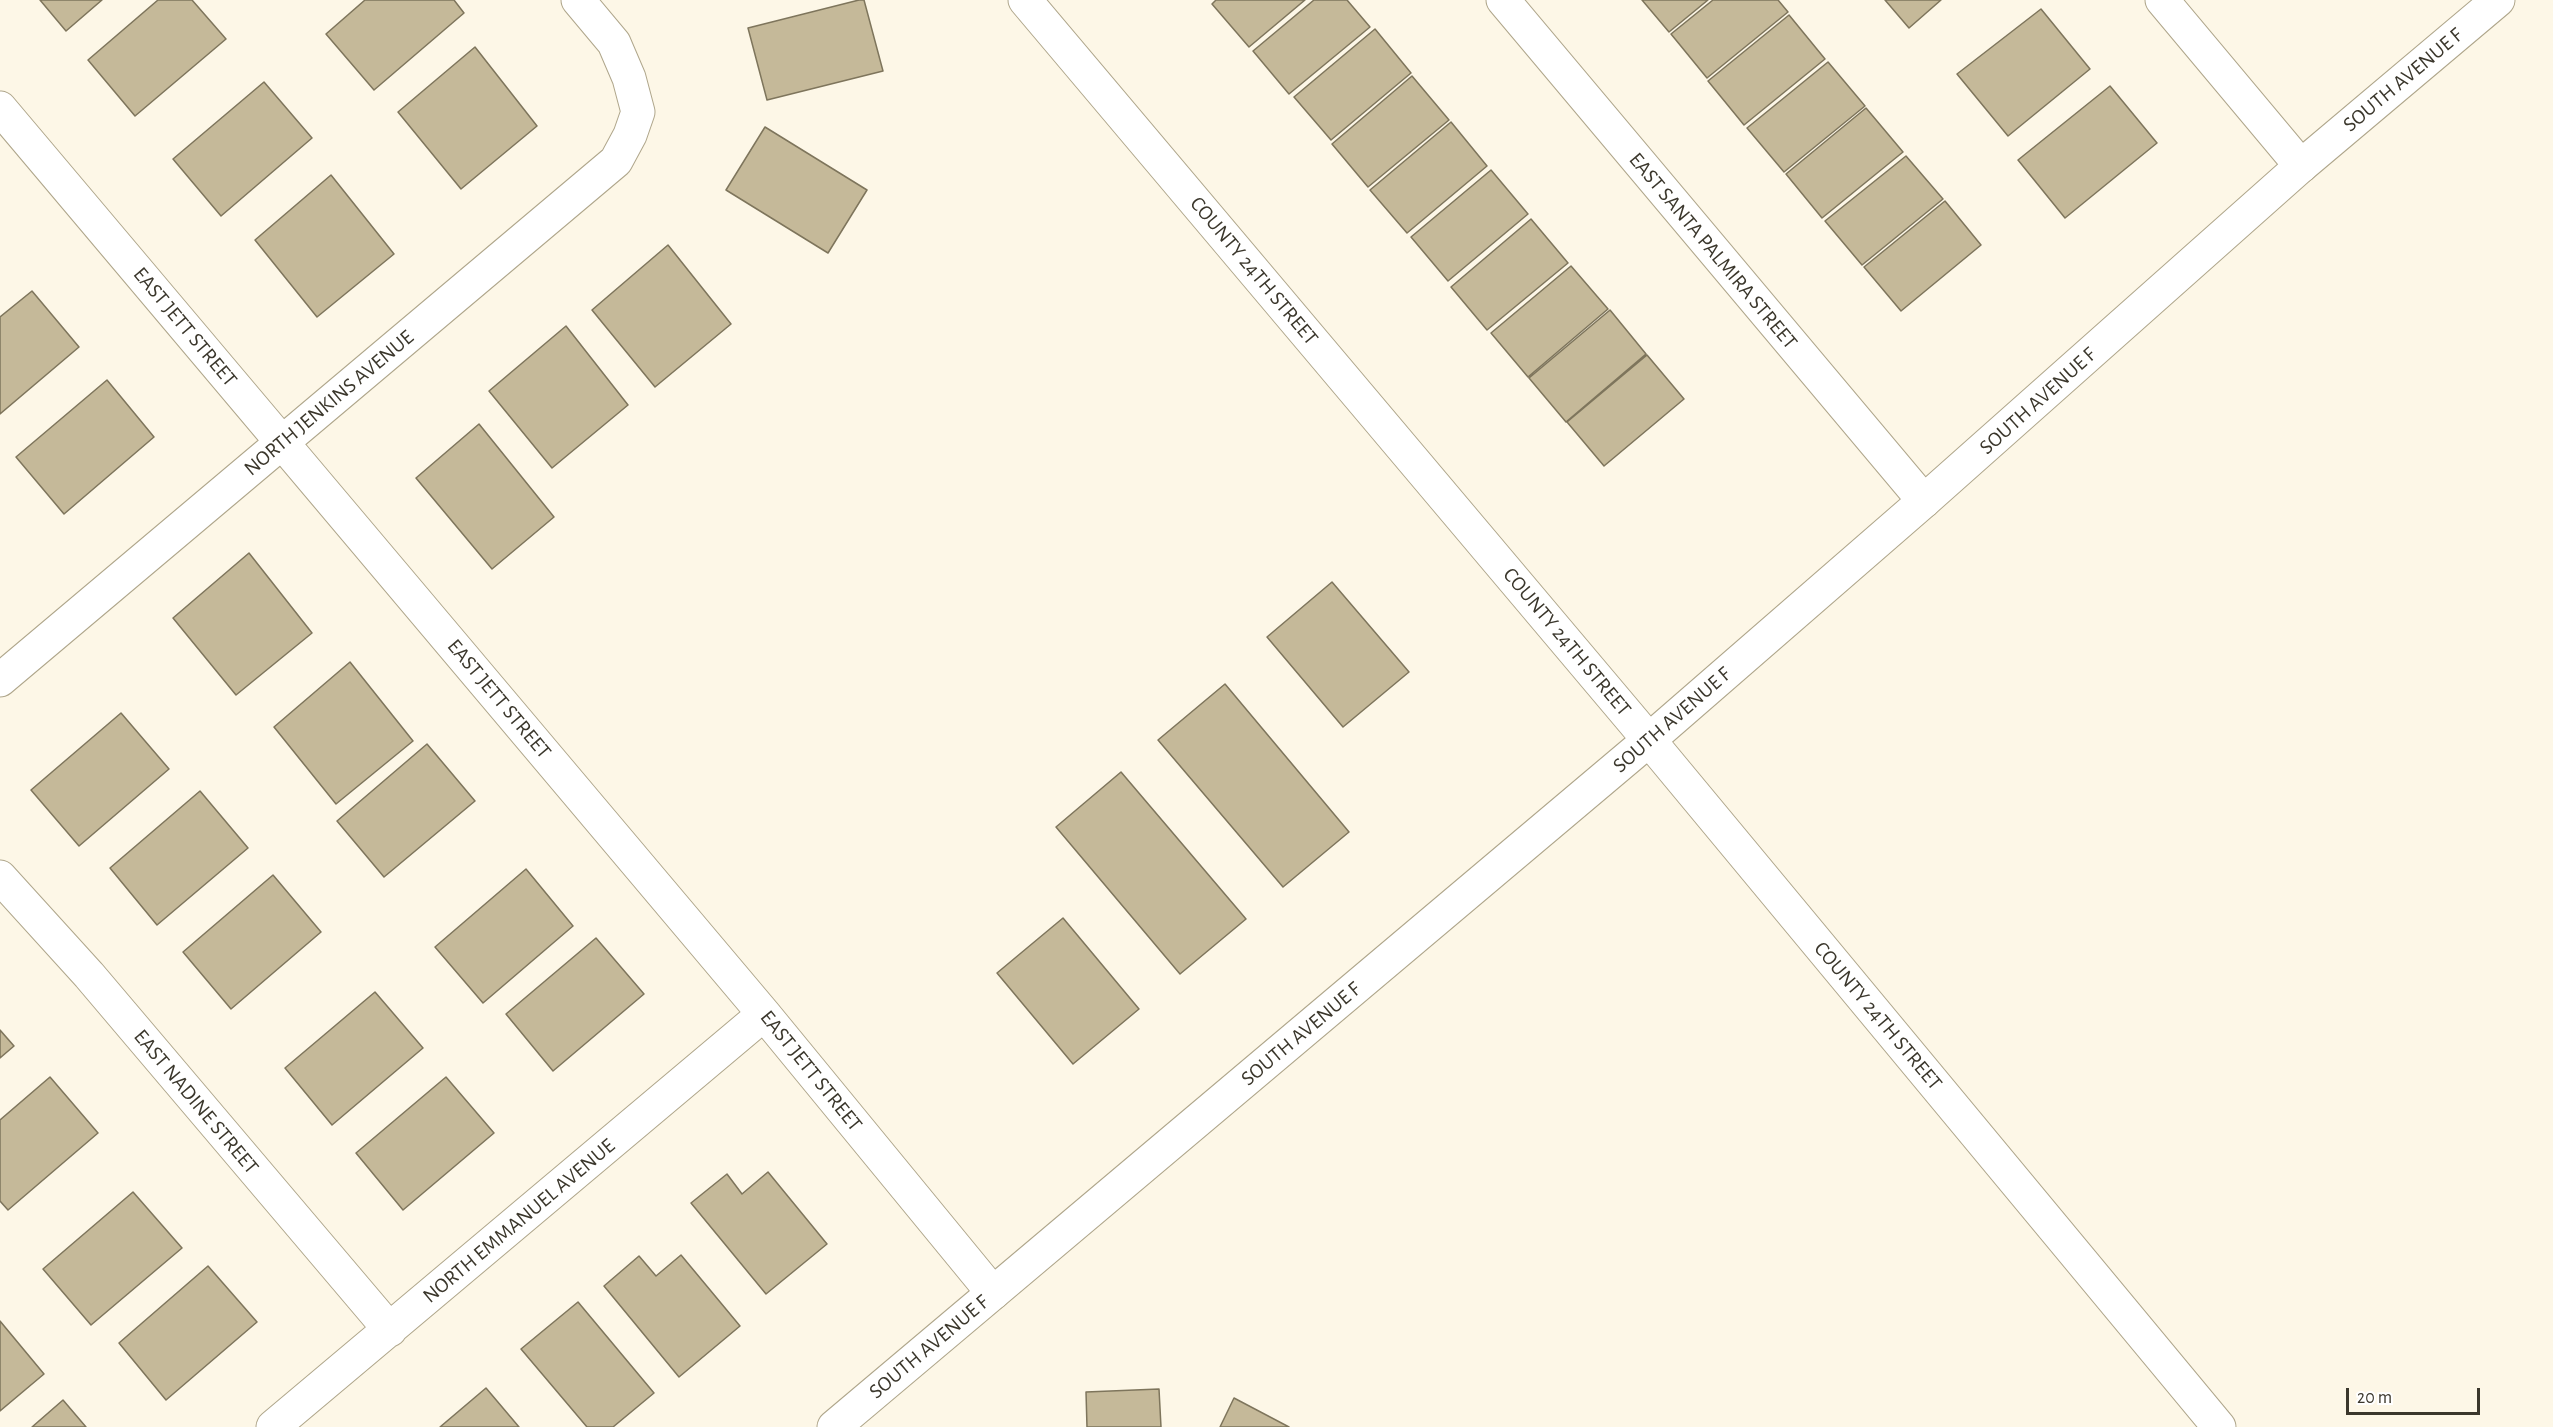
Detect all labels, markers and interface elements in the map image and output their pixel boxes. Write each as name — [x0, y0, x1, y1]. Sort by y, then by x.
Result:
street label: SOUTH AVENUE F — [2338, 23, 2468, 137]
street label: EAST SANTA PALMIRA STREET — [1623, 148, 1803, 354]
street label: COUNTY 24TH STREET — [1185, 192, 1323, 350]
street label: EAST JETT STREET — [128, 262, 242, 392]
street label: NORTH JENKINS AVENUE — [239, 325, 419, 481]
street label: SOUTH AVENUE F — [1974, 342, 2102, 460]
street label: COUNTY 24TH STREET — [1498, 563, 1636, 721]
street label: EAST JETT STREET — [442, 634, 556, 764]
street label: SOUTH AVENUE F — [1608, 662, 1736, 778]
street label: COUNTY 24TH STREET — [1809, 937, 1947, 1095]
street label: SOUTH AVENUE F — [1236, 977, 1366, 1091]
street label: EAST JETT STREET — [755, 1005, 867, 1137]
street label: EAST NADINE STREET — [128, 1024, 264, 1180]
street label: NORTH EMMANUEL AVENUE — [418, 1133, 620, 1309]
street label: SOUTH AVENUE F — [864, 1290, 994, 1404]
scale bar — [2349, 1376, 2482, 1414]
text: 20 m — [2357, 1389, 2392, 1407]

